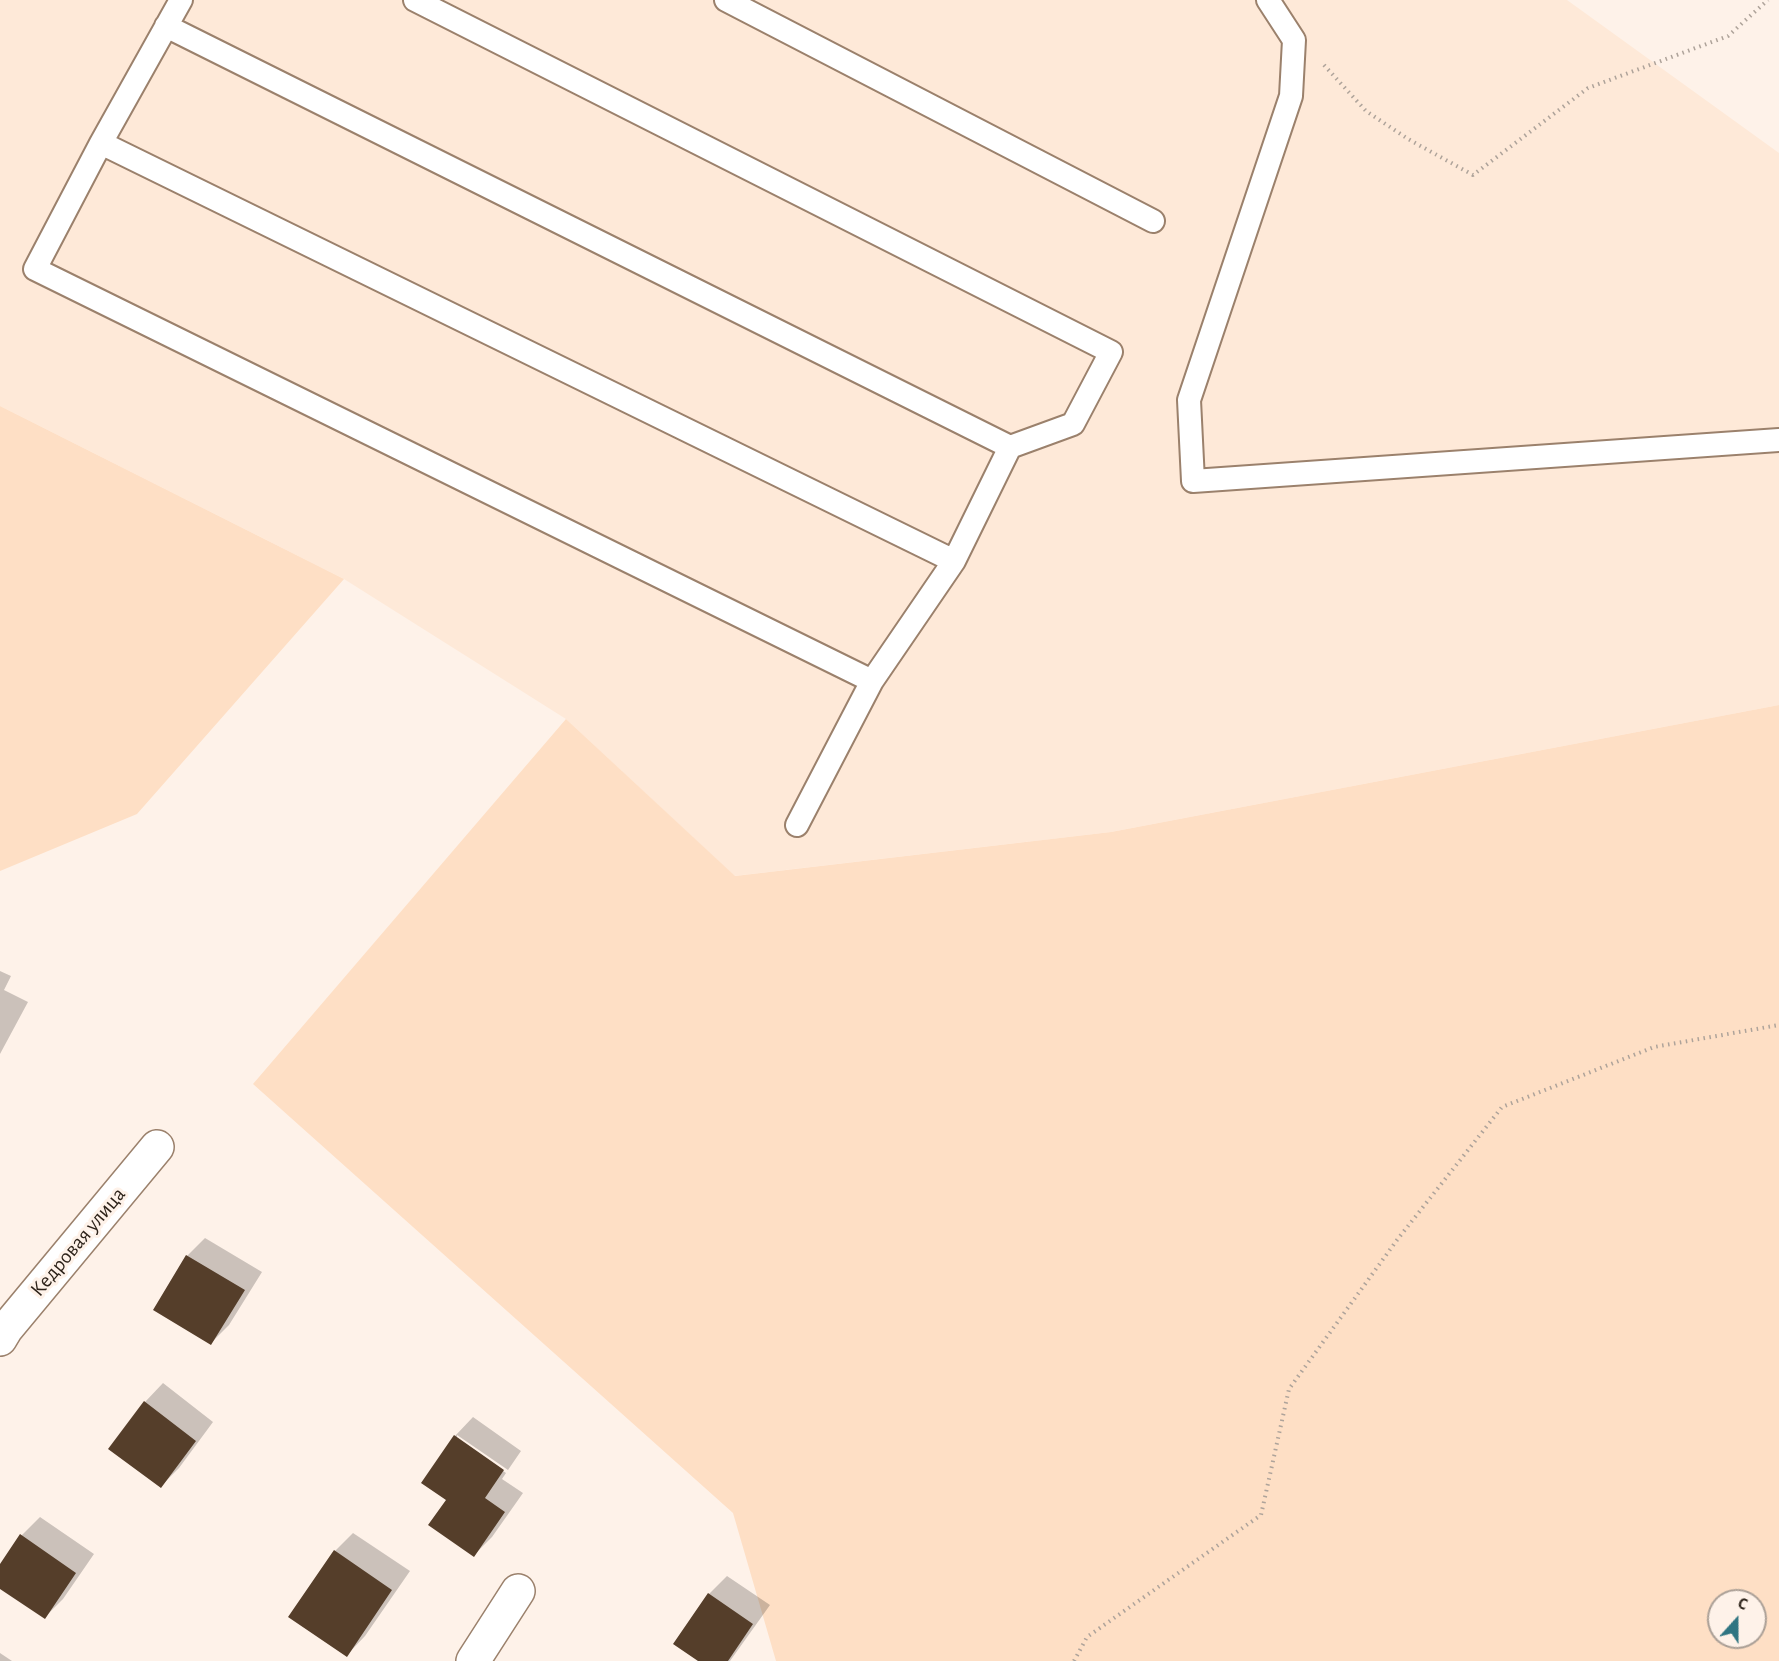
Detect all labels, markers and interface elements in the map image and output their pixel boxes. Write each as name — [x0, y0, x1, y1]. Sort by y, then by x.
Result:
street label: Кедровая улица — [25, 1182, 131, 1302]
north arrow — [1707, 1589, 1767, 1649]
text: С — [1736, 1595, 1750, 1613]

